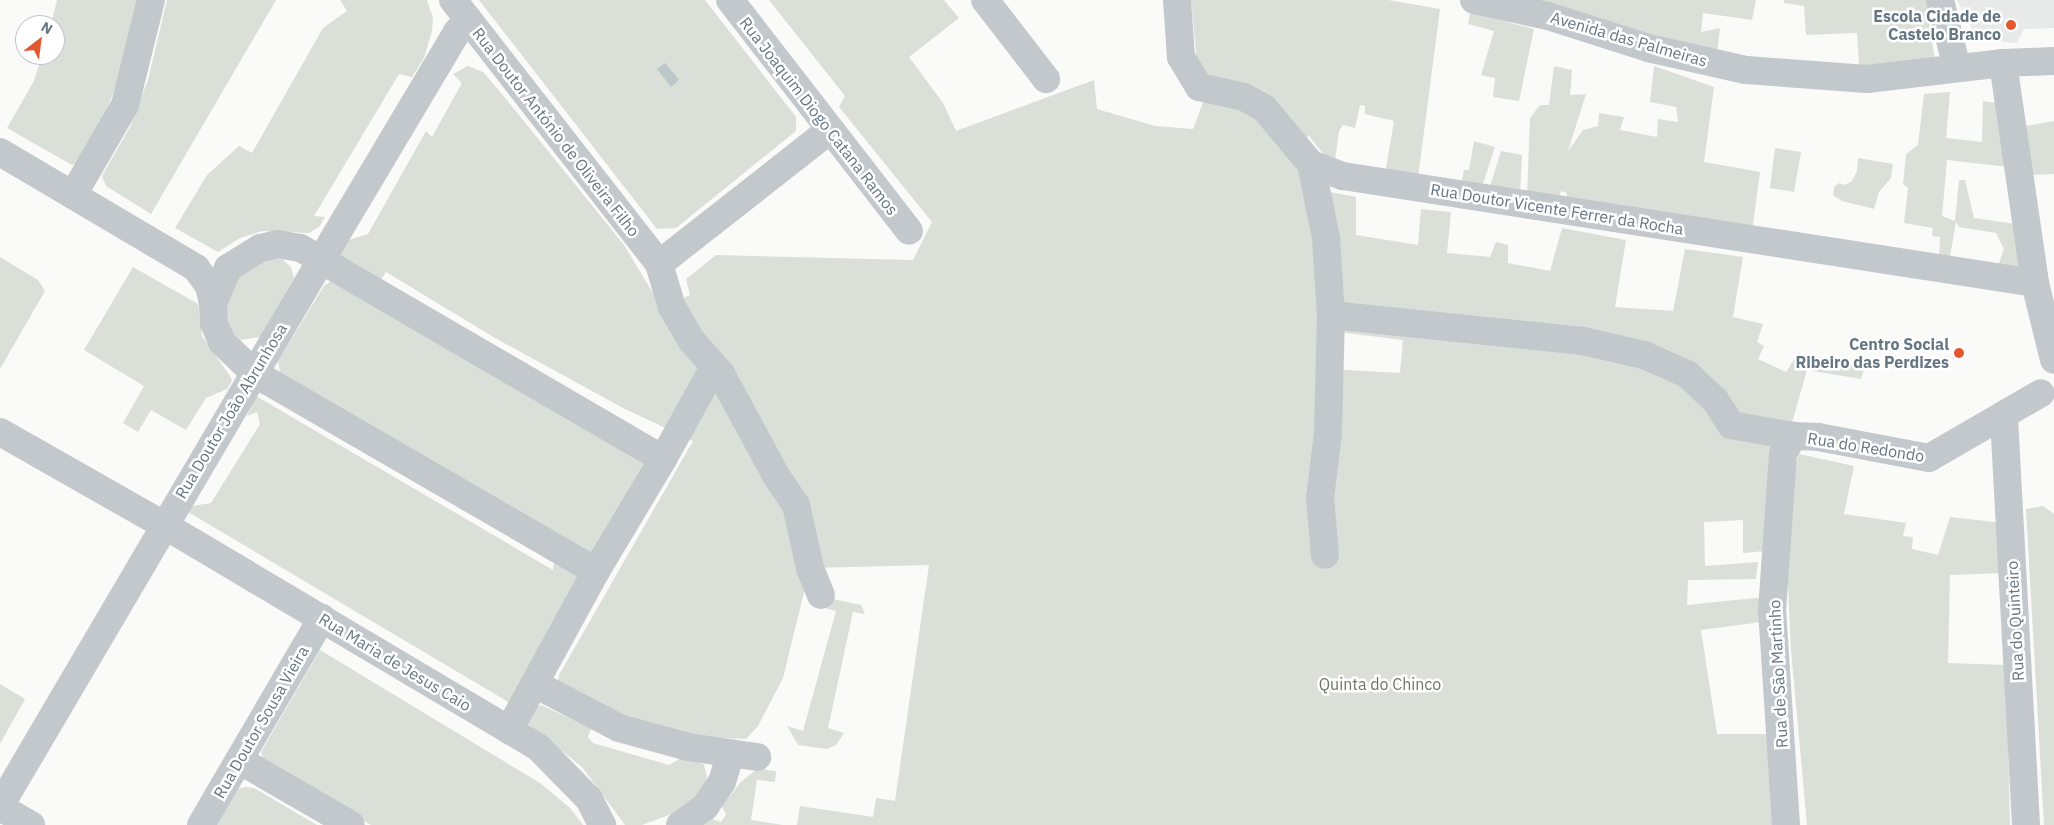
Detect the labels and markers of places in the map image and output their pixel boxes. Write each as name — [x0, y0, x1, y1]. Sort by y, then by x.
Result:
place label: Escola Cidade de Castelo Branco — [1873, 6, 2001, 44]
marker: Escola Cidade de Castelo Branco — [2005, 19, 2017, 31]
place label: Centro Social Ribeiro das Perdizes — [1795, 334, 1949, 372]
marker: Centro Social Ribeiro das Perdizes — [1953, 347, 1965, 359]

